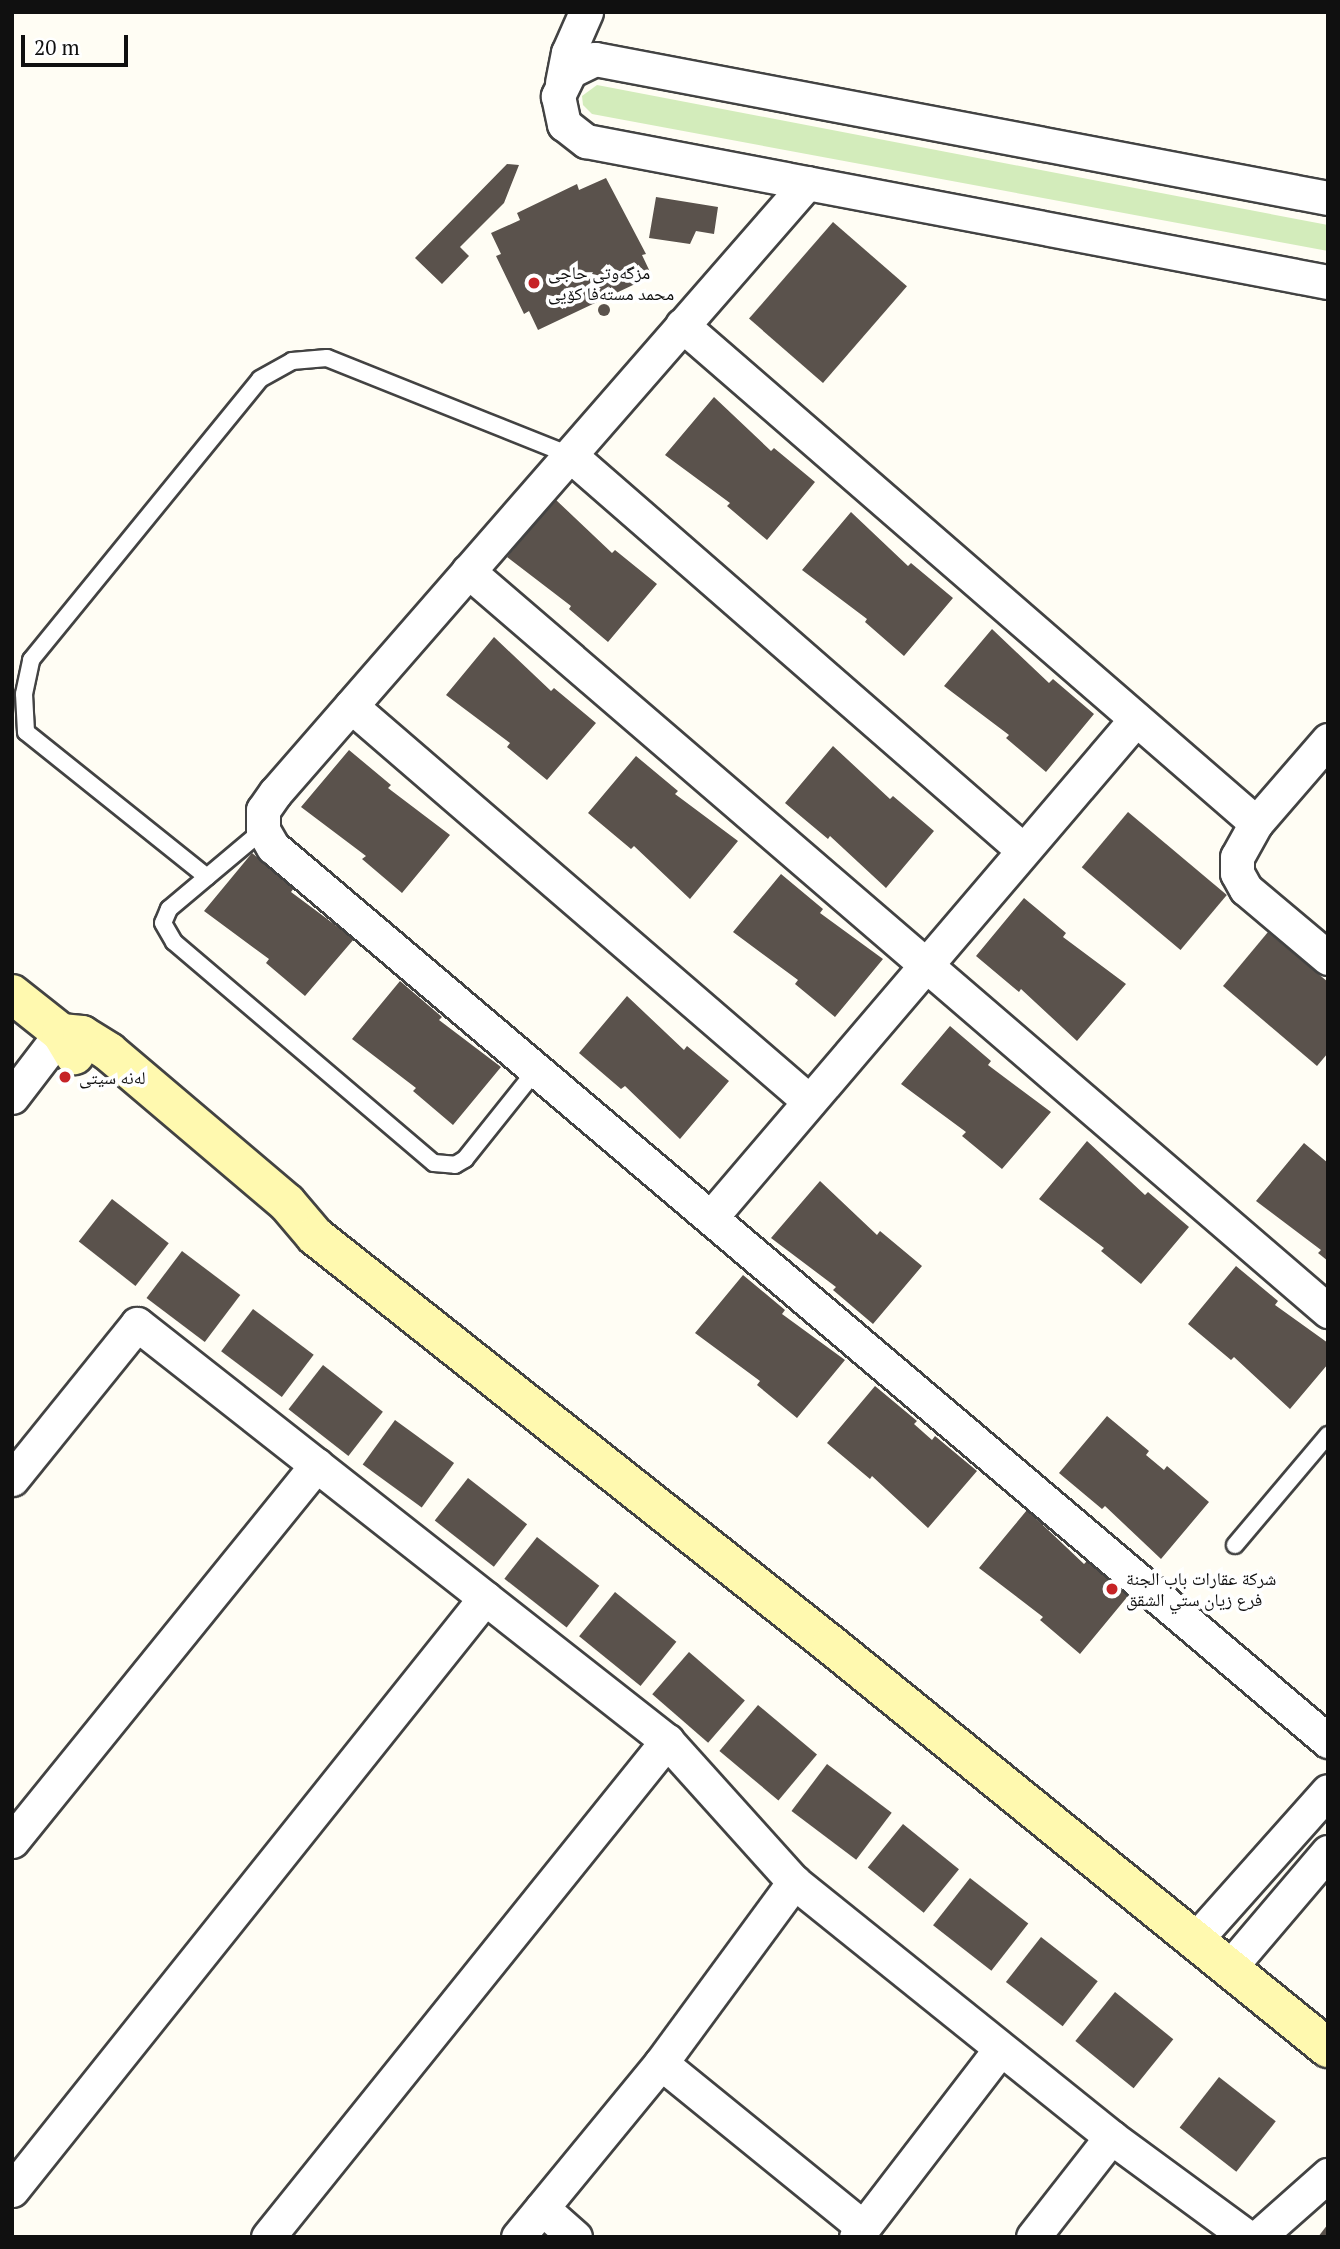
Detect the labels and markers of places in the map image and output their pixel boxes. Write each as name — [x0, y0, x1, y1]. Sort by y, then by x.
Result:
place label: مزگەوتی حاجی محمد مستەفا کۆیی — [548, 262, 674, 304]
marker: مزگەوتی حاجی محمد مستەفا کۆیی — [526, 275, 542, 291]
place label: لەنە سیتی — [79, 1066, 146, 1088]
marker: لەنە سیتی — [57, 1069, 73, 1085]
place label: شرکة عقارات باب الجنة فرع زیان ستي الشقق — [1126, 1568, 1276, 1610]
marker: شرکة عقارات باب الجنة فرع زیان ستي الشقق — [1104, 1581, 1120, 1597]

